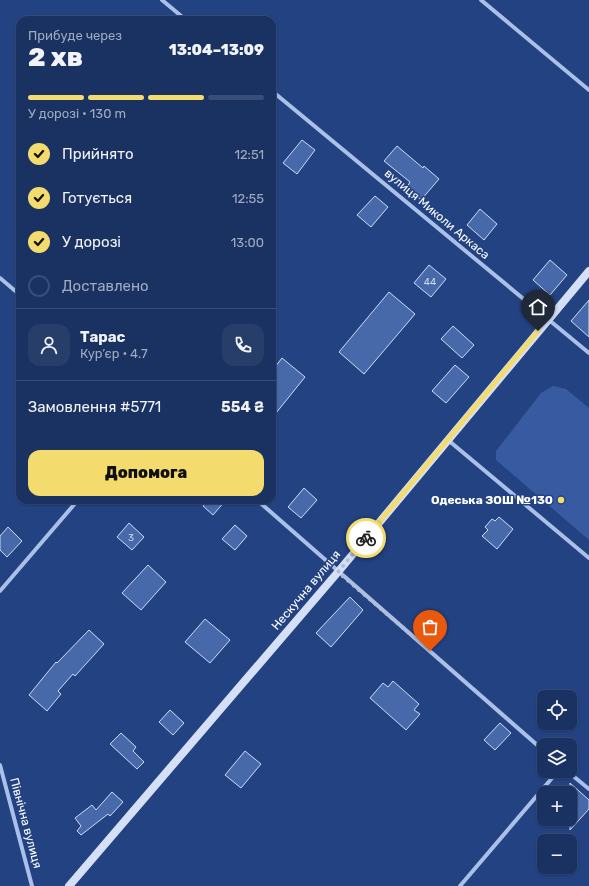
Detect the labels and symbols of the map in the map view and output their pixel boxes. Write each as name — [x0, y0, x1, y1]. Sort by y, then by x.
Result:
street label: вулиця Миколи Аркаса — [382, 166, 492, 262]
house number: 44 — [424, 276, 436, 288]
pin — [521, 290, 555, 331]
place label: Одеська ЗОШ №130 — [431, 493, 553, 507]
marker: Одеська ЗОШ №130 — [556, 495, 566, 505]
courier — [346, 518, 386, 558]
house number: 3 — [128, 532, 134, 544]
street label: Нескучна вулиця — [269, 547, 343, 633]
pin — [413, 610, 447, 651]
street label: Північна вулиця — [7, 776, 45, 870]

